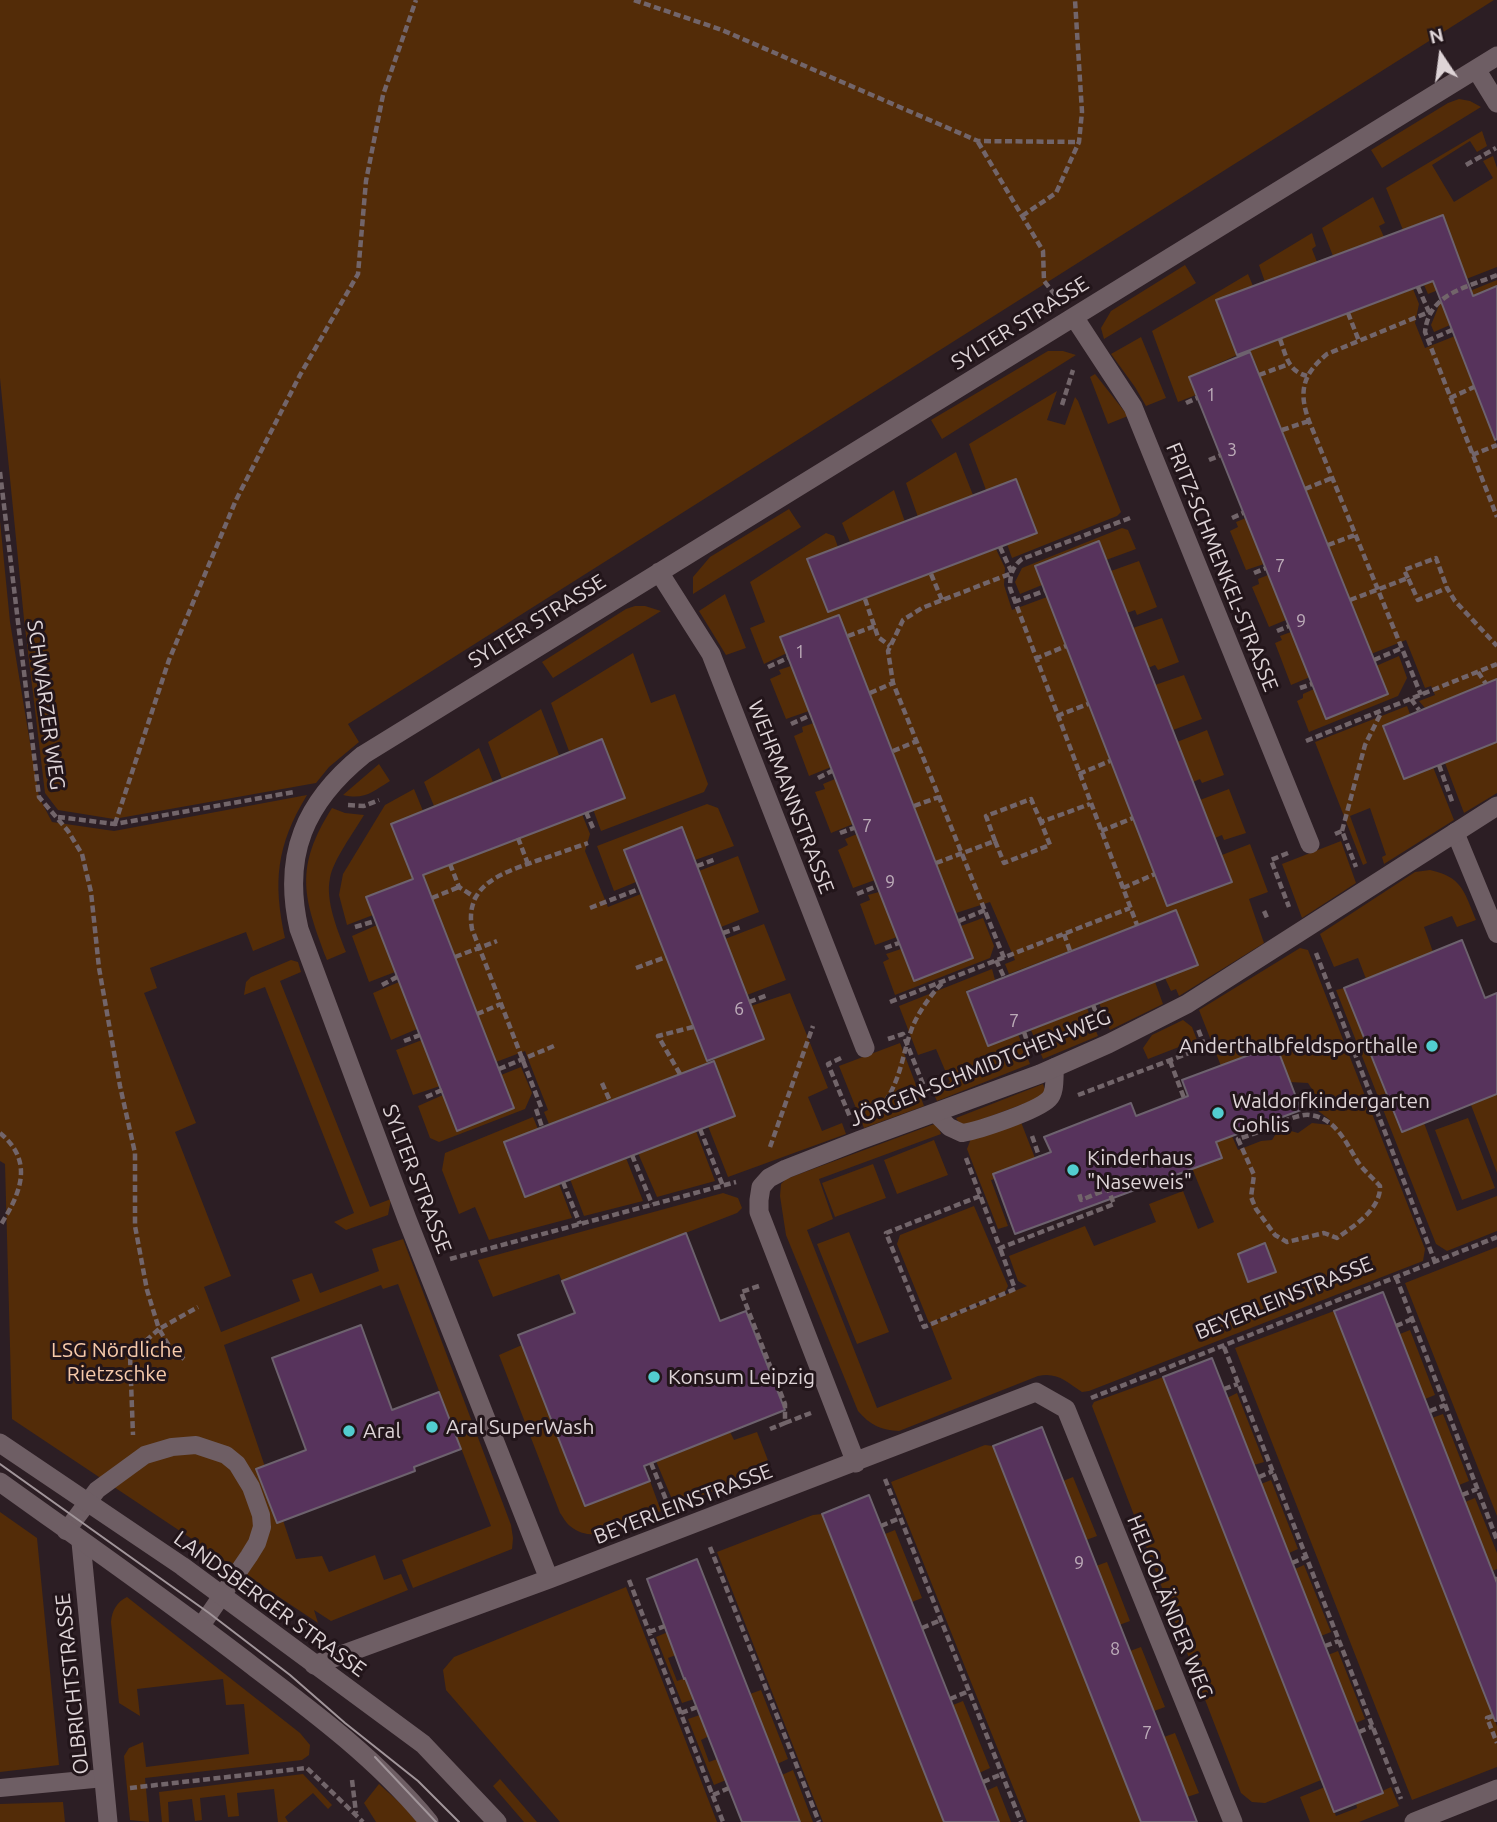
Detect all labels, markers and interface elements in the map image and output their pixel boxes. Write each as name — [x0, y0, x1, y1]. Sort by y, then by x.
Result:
north arrow — [1406, 21, 1476, 91]
text: N — [1427, 23, 1446, 48]
street label: SYLTER STRASSE — [947, 271, 1093, 375]
house number: 1 — [1206, 384, 1216, 406]
street label: FRITZ-SCHMENKEL-STRASSE — [1160, 439, 1284, 695]
house number: 3 — [1227, 439, 1237, 461]
house number: 7 — [1275, 555, 1285, 577]
street label: SYLTER STRASSE — [464, 569, 610, 673]
house number: 9 — [1296, 610, 1306, 632]
street label: SCHWARZER WEG — [22, 619, 70, 791]
house number: 1 — [795, 641, 805, 663]
street label: WEHRMANNSTRASSE — [743, 697, 839, 897]
house number: 7 — [862, 815, 872, 837]
house number: 9 — [885, 871, 895, 893]
house number: 6 — [734, 998, 744, 1020]
street label: JÖRGEN-SCHMIDTCHEN-WEG — [846, 1004, 1114, 1132]
house number: 7 — [1009, 1010, 1019, 1032]
place label: Anderthalbfeldsporthalle — [1179, 1033, 1418, 1059]
marker: Anderthalbfeldsporthalle — [1424, 1038, 1440, 1054]
place label: Waldorfkindergarten Gohlis — [1232, 1088, 1430, 1138]
street label: SYLTER STRASSE — [377, 1101, 457, 1257]
marker: Waldorfkindergarten Gohlis — [1210, 1105, 1226, 1121]
place label: Kinderhaus "Naseweis" — [1087, 1145, 1193, 1195]
marker: Kinderhaus "Naseweis" — [1065, 1162, 1081, 1178]
street label: BEYERLEINSTRASSE — [1192, 1251, 1376, 1345]
park label: LSG Nördliche Rietzschke — [51, 1337, 183, 1387]
place label: Konsum Leipzig — [668, 1364, 815, 1390]
marker: Konsum Leipzig — [646, 1369, 662, 1385]
place label: Aral SuperWash — [446, 1414, 594, 1440]
place label: Aral — [363, 1418, 401, 1444]
marker: Aral SuperWash — [424, 1419, 440, 1435]
marker: Aral — [341, 1423, 357, 1439]
street label: BEYERLEINSTRASSE — [590, 1458, 776, 1550]
street label: HELGOLÄNDER WEG — [1122, 1511, 1218, 1703]
street label: LANDSBERGER STRASSE — [169, 1526, 371, 1682]
house number: 9 — [1074, 1552, 1084, 1574]
street label: OLBRICHTSTRASSE — [50, 1592, 94, 1776]
house number: 8 — [1110, 1638, 1120, 1660]
house number: 7 — [1142, 1722, 1152, 1744]

